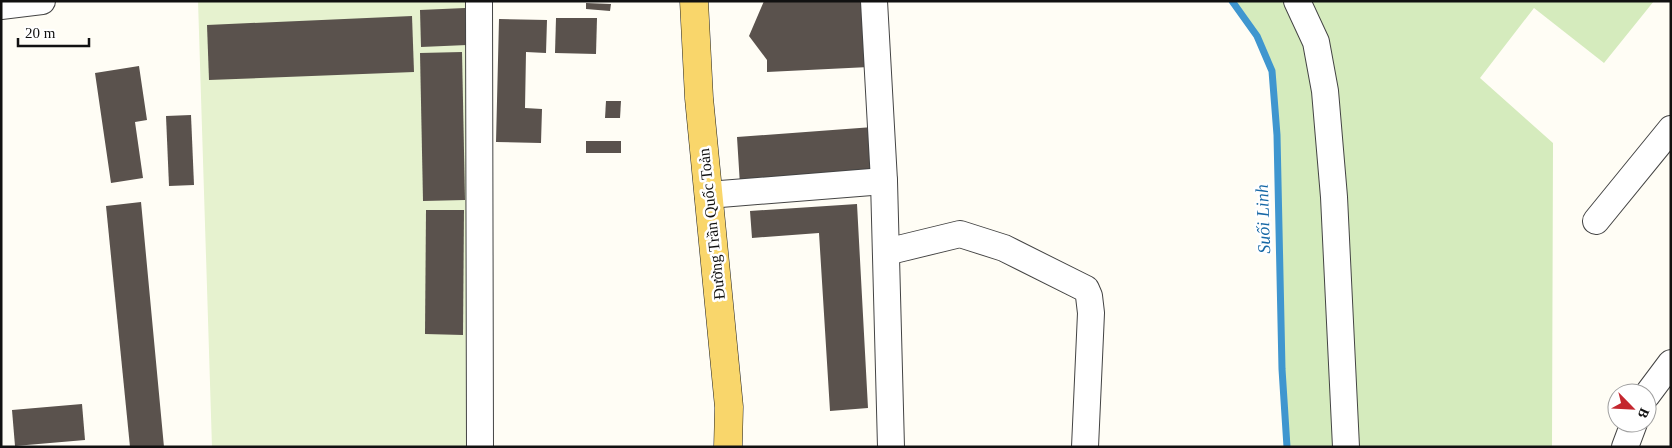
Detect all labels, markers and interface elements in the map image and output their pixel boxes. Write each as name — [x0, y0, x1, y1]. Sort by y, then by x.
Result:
scale bar — [18, 15, 89, 47]
text: 20 m — [25, 25, 56, 41]
street label: Đường Trần Quốc Toản — [695, 147, 729, 301]
water label: Suối Linh — [1252, 184, 1274, 254]
north arrow — [1607, 383, 1657, 433]
text: B — [1635, 406, 1652, 420]

